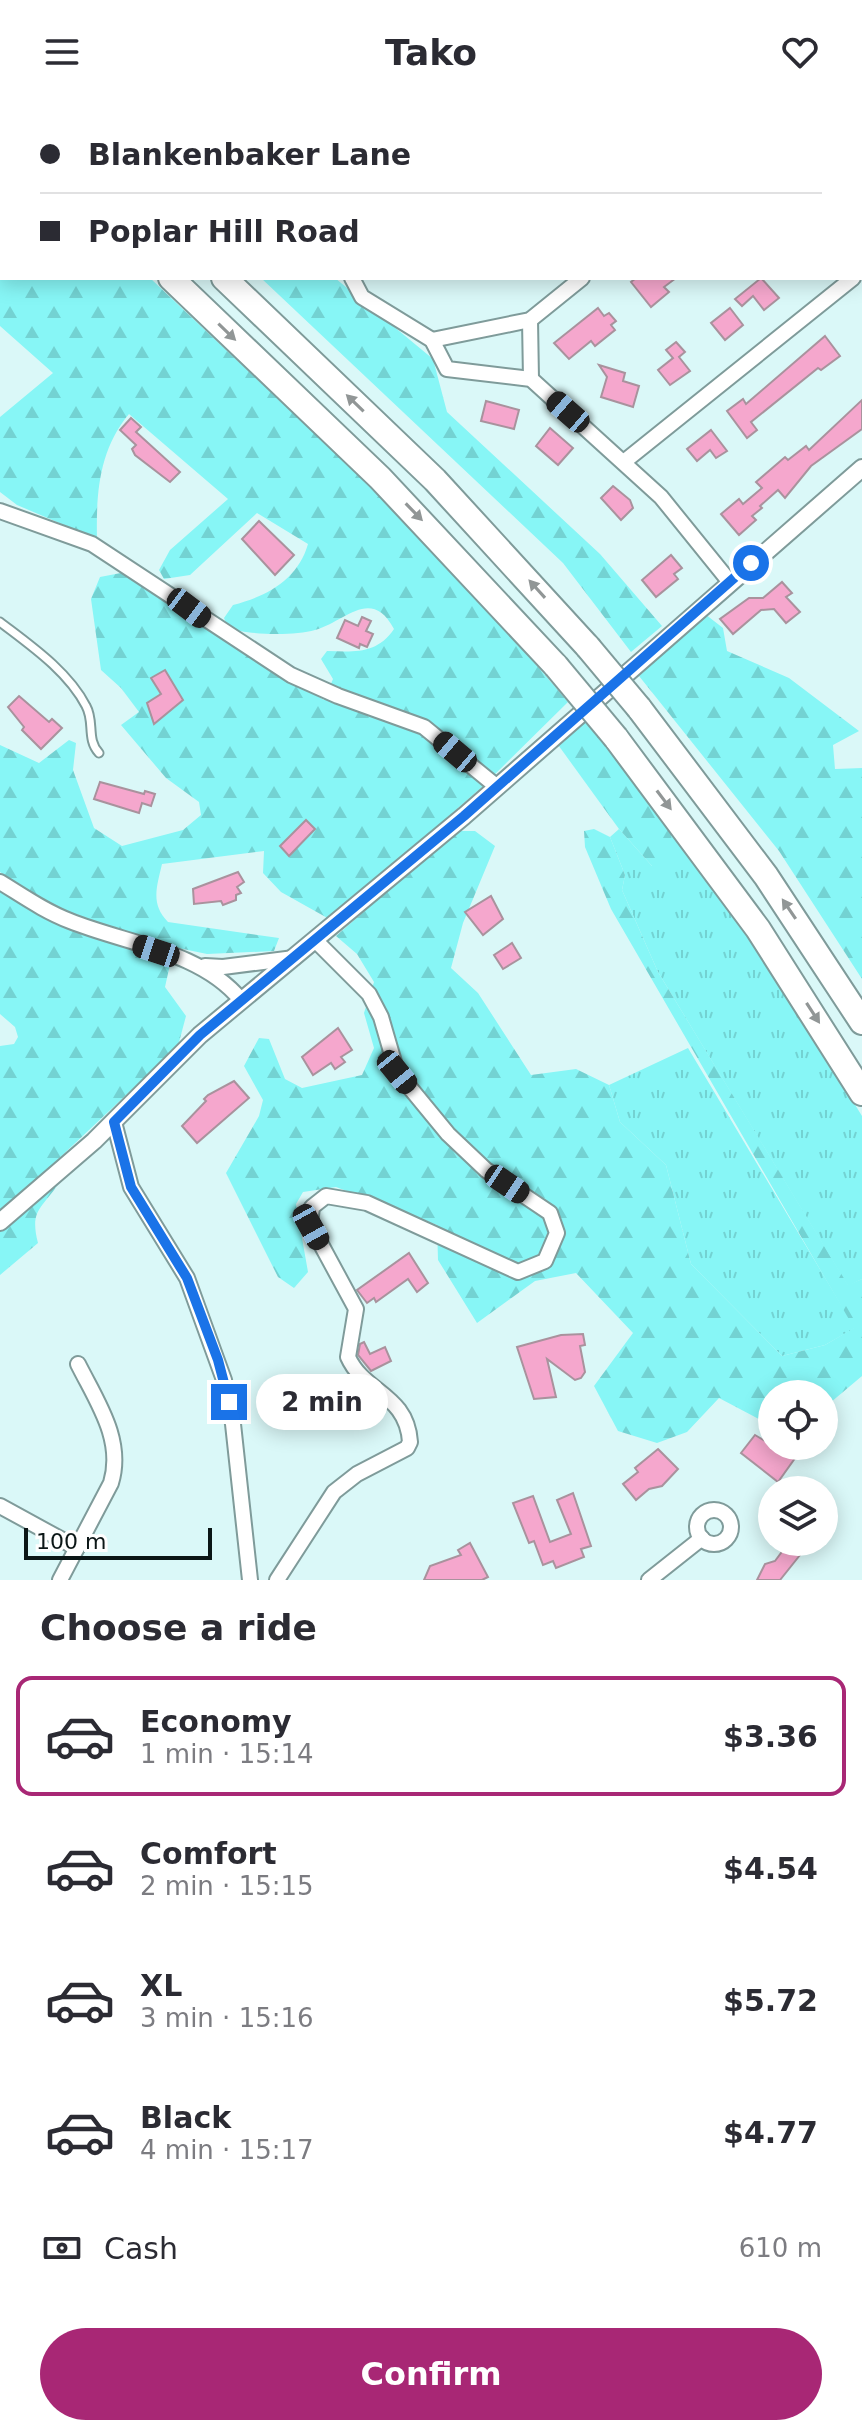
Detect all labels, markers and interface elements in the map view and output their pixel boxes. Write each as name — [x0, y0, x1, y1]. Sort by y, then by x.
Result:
icon: menu — [40, 30, 84, 74]
icon: heart — [778, 30, 822, 74]
text: Tako — [385, 32, 477, 73]
text: Blankenbaker Lane — [88, 137, 411, 172]
text: Poplar Hill Road — [88, 214, 360, 249]
one-way arrow — [217, 322, 236, 340]
car — [542, 387, 594, 437]
one-way arrow — [346, 394, 365, 412]
one-way arrow — [405, 502, 423, 521]
route start — [733, 545, 769, 581]
one-way arrow — [528, 579, 546, 598]
car — [163, 584, 215, 632]
car — [429, 727, 481, 777]
one-way arrow — [656, 790, 672, 810]
one-way arrow — [782, 899, 797, 920]
car — [129, 932, 183, 970]
one-way arrow — [805, 1002, 820, 1024]
car — [373, 1046, 421, 1098]
car — [480, 1161, 534, 1207]
car — [289, 1200, 333, 1254]
callout: 2 min — [257, 1374, 389, 1430]
map controls — [758, 1380, 838, 1556]
button: locate — [758, 1380, 838, 1460]
route end — [211, 1384, 247, 1420]
text: 2 min — [281, 1387, 363, 1417]
button: layers — [758, 1476, 838, 1556]
scale bar — [24, 1524, 212, 1560]
text: 100 m — [36, 1529, 106, 1554]
text: Choose a ride — [40, 1607, 317, 1648]
icon: car — [44, 1700, 116, 1772]
text: Economy — [140, 1704, 292, 1739]
text: $3.36 — [723, 1719, 818, 1754]
text: 1 min · 15:14 — [140, 1739, 314, 1769]
icon: car — [44, 1832, 116, 1904]
text: Comfort — [140, 1836, 277, 1871]
text: $4.54 — [723, 1851, 818, 1886]
text: 2 min · 15:15 — [140, 1871, 314, 1901]
icon: car — [44, 1964, 116, 2036]
text: XL — [140, 1968, 182, 2003]
text: $5.72 — [723, 1983, 818, 2018]
text: 3 min · 15:16 — [140, 2003, 314, 2033]
icon: car — [44, 2096, 116, 2168]
text: Black — [140, 2100, 231, 2135]
text: $4.77 — [723, 2115, 818, 2150]
text: 4 min · 15:17 — [140, 2135, 314, 2165]
icon: cash — [40, 2226, 84, 2270]
text: Cash — [104, 2231, 178, 2266]
text: 610 m — [739, 2233, 822, 2263]
button: Confirm — [40, 2328, 822, 2420]

